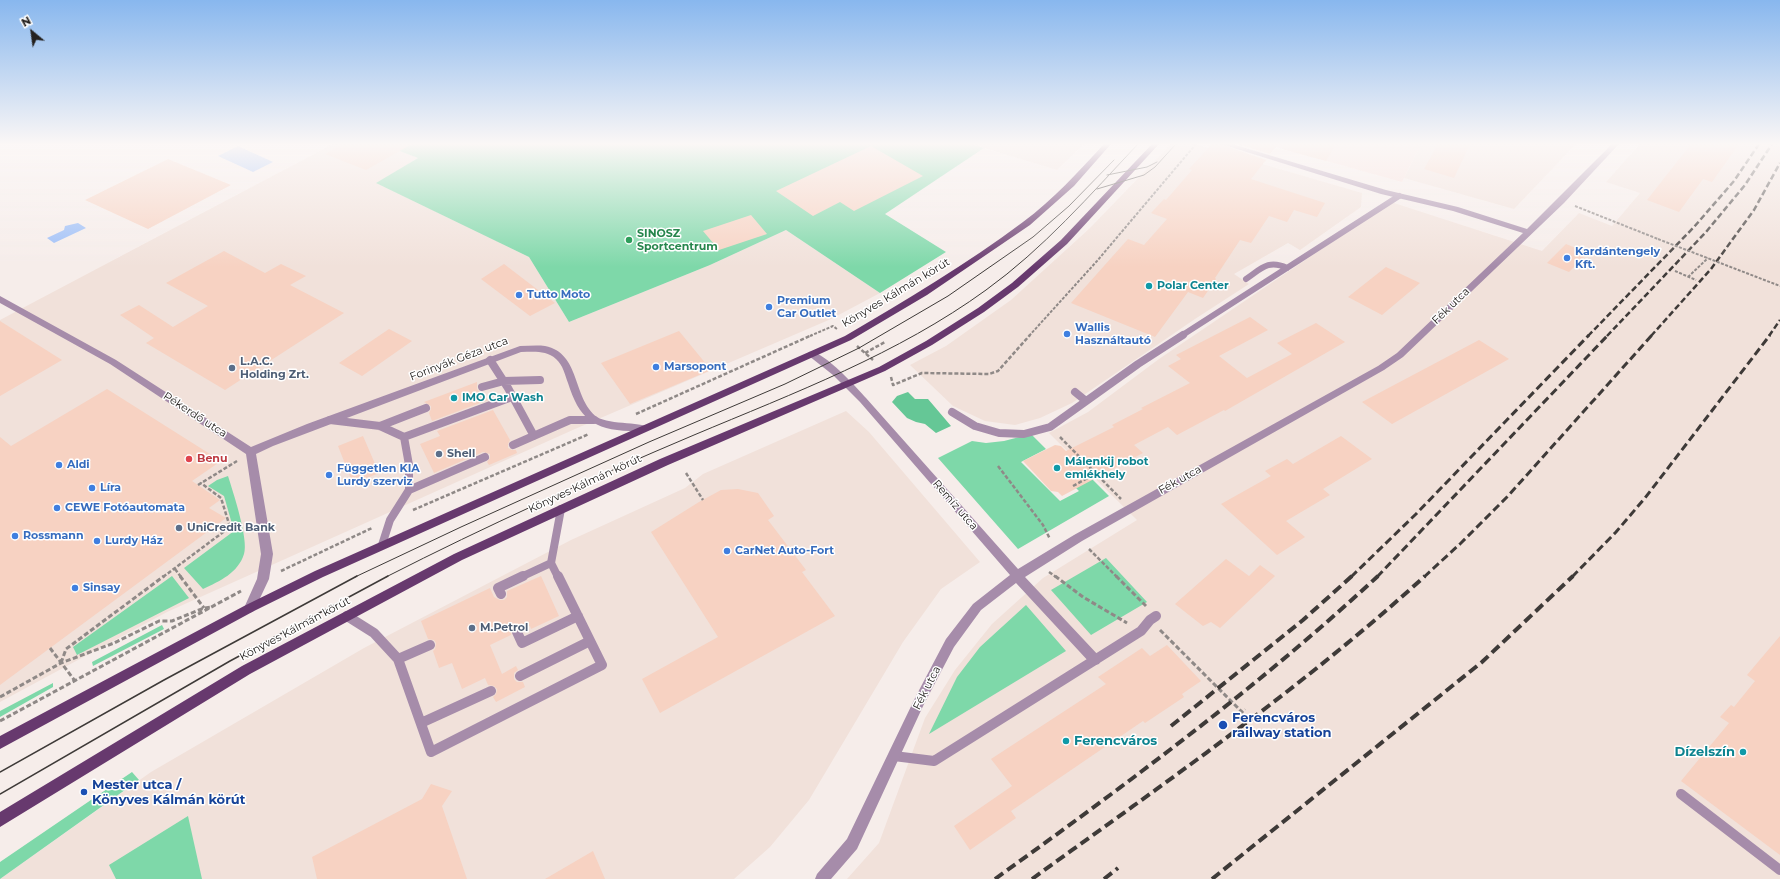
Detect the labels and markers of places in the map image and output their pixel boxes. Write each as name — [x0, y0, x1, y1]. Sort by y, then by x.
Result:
place label: SINOSZ Sportcentrum — [637, 227, 718, 253]
marker: SINOSZ Sportcentrum — [624, 235, 634, 245]
place label: Kardántengely Kft. — [1575, 245, 1660, 271]
marker: Kardántengely Kft. — [1562, 253, 1572, 263]
place label: Polar Center — [1157, 279, 1229, 293]
marker: Polar Center — [1144, 281, 1154, 291]
place label: Tutto Moto — [527, 288, 590, 302]
marker: Tutto Moto — [514, 290, 524, 300]
place label: Premium Car Outlet — [777, 294, 836, 320]
marker: Premium Car Outlet — [764, 302, 774, 312]
place label: Wallis Használtautó — [1075, 321, 1151, 347]
marker: Wallis Használtautó — [1062, 329, 1072, 339]
place label: L.A.C. Holding Zrt. — [240, 355, 309, 381]
place label: Marsopont — [664, 360, 726, 374]
marker: Marsopont — [651, 362, 661, 372]
marker: L.A.C. Holding Zrt. — [227, 363, 237, 373]
place label: IMO Car Wash — [462, 391, 543, 405]
marker: IMO Car Wash — [449, 393, 459, 403]
place label: Shell — [447, 447, 475, 461]
marker: Shell — [434, 449, 444, 459]
place label: Benu — [197, 452, 228, 466]
marker: Benu — [184, 454, 194, 464]
place label: Málenkij robot emlékhely — [1065, 455, 1149, 481]
place label: Aldi — [67, 458, 90, 472]
marker: Aldi — [54, 460, 64, 470]
place label: Független KIA Lurdy szerviz — [337, 462, 420, 488]
marker: Málenkij robot emlékhely — [1052, 463, 1062, 473]
marker: Független KIA Lurdy szerviz — [324, 470, 334, 480]
place label: Líra — [100, 481, 121, 495]
marker: Líra — [87, 483, 97, 493]
place label: CEWE Fotóautomata — [65, 501, 185, 515]
marker: CEWE Fotóautomata — [52, 503, 62, 513]
place label: UniCredit Bank — [187, 521, 275, 535]
marker: UniCredit Bank — [174, 523, 184, 533]
place label: Rossmann — [23, 529, 83, 543]
marker: Rossmann — [10, 531, 20, 541]
place label: Lurdy Ház — [105, 534, 163, 548]
marker: Lurdy Ház — [92, 536, 102, 546]
place label: CarNet Auto-Fort — [735, 544, 834, 558]
marker: CarNet Auto-Fort — [722, 546, 732, 556]
place label: Sinsay — [83, 581, 120, 595]
marker: Sinsay — [70, 583, 80, 593]
place label: M.Petrol — [480, 621, 528, 635]
marker: M.Petrol — [467, 623, 477, 633]
place label: Ferencváros railway station — [1232, 710, 1332, 741]
marker: Ferencváros railway station — [1217, 719, 1229, 731]
place label: Ferencváros — [1074, 733, 1157, 749]
marker: Ferencváros — [1061, 736, 1071, 746]
place label: Dízelszín — [1674, 744, 1735, 760]
marker: Dízelszín — [1738, 747, 1748, 757]
place label: Mester utca / Könyves Kálmán körút — [92, 777, 245, 808]
marker: Mester utca / Könyves Kálmán körút — [79, 787, 89, 797]

